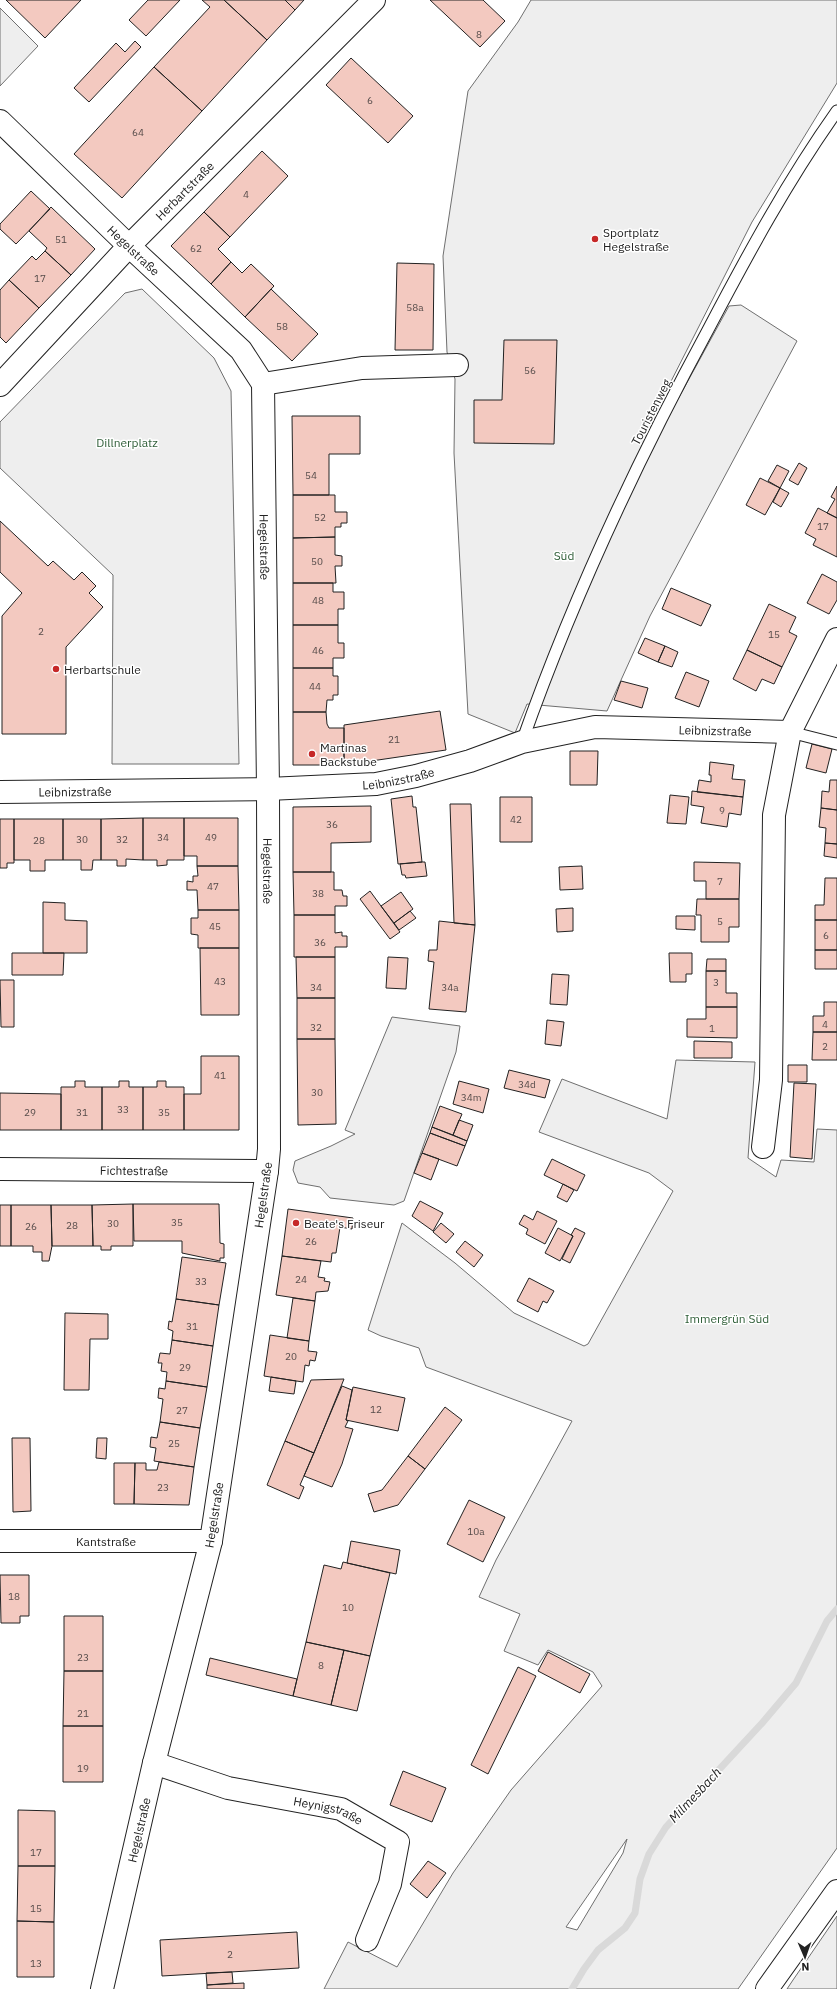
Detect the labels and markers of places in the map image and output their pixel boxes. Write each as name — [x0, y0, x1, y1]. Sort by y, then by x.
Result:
place label: Sportplatz Hegelstraße — [603, 225, 670, 254]
marker: Sportplatz Hegelstraße — [590, 234, 600, 244]
place label: Herbartschule — [64, 662, 141, 677]
marker: Herbartschule — [51, 664, 61, 674]
place label: Martinas Backstube — [320, 740, 377, 769]
marker: Martinas Backstube — [307, 749, 317, 759]
place label: Beate's Friseur — [304, 1216, 385, 1231]
marker: Beate's Friseur — [291, 1218, 301, 1228]

